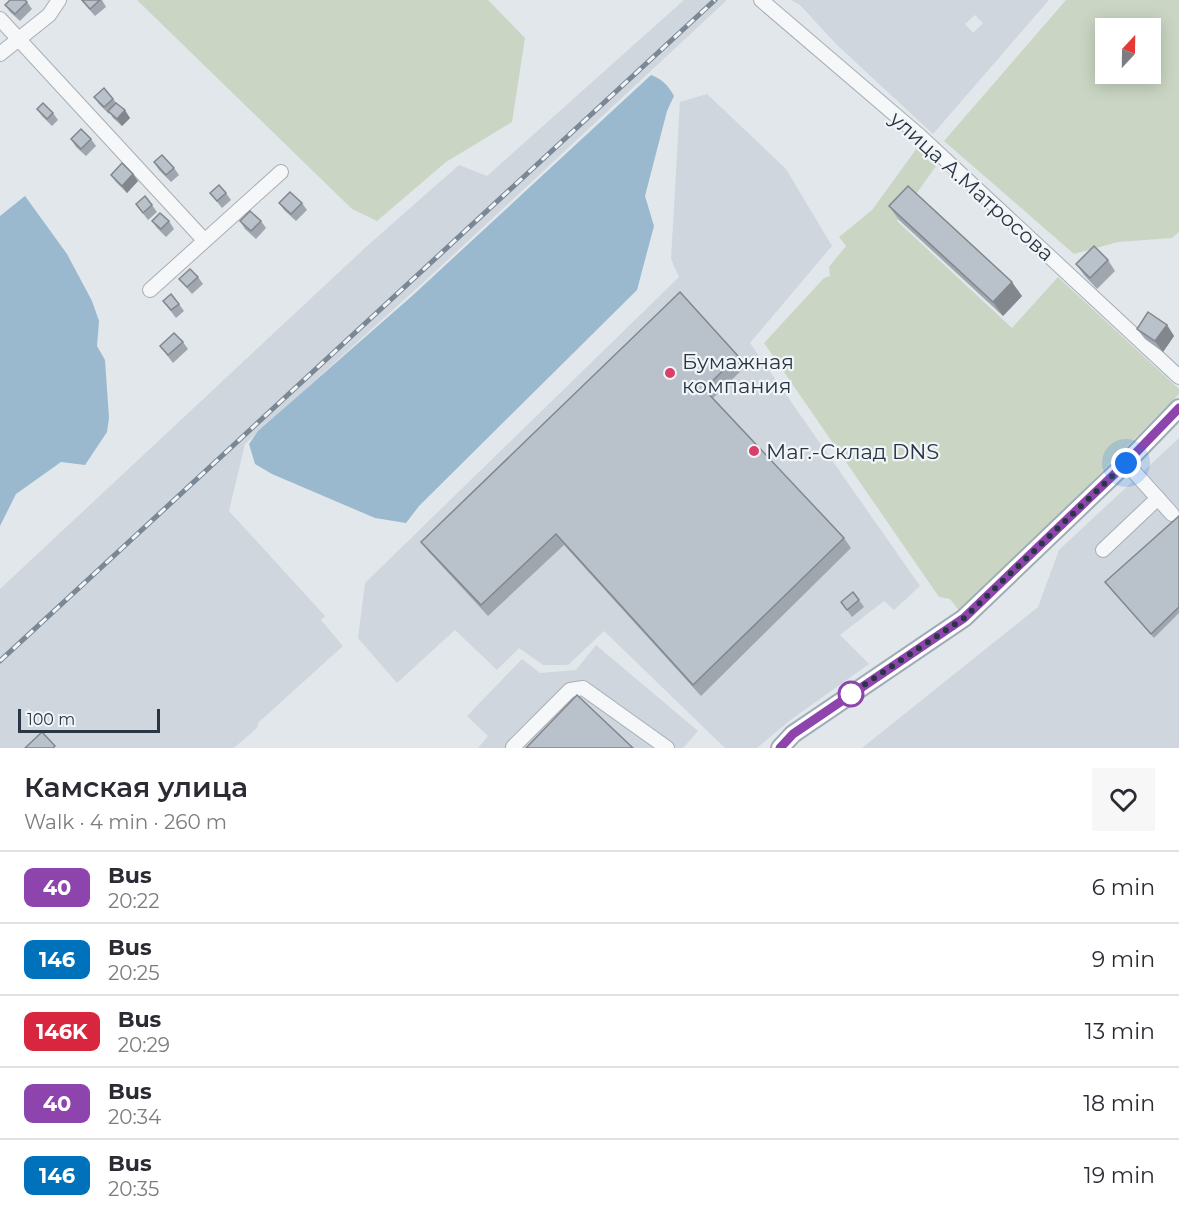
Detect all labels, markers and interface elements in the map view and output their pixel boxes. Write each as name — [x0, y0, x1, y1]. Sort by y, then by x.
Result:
north arrow — [1095, 18, 1161, 84]
map controls — [1095, 18, 1161, 84]
street label: улица А.Матросова — [884, 105, 1059, 266]
place label: Бумажная компания — [682, 349, 794, 398]
marker: Бумажная компания — [663, 366, 677, 380]
place label: Маг.-Склад DNS — [766, 439, 939, 464]
marker: Маг.-Склад DNS — [747, 444, 761, 458]
your location — [1111, 448, 1141, 478]
unlabelled marker — [838, 681, 864, 707]
scale bar — [18, 706, 160, 734]
text: 100 m — [27, 710, 75, 729]
button: heart — [1092, 768, 1155, 831]
text: Камская улица — [24, 770, 248, 804]
text: Walk · 4 min · 260 m — [24, 810, 227, 834]
text: Bus — [108, 862, 152, 889]
text: 6 min — [1092, 874, 1155, 901]
text: 40 — [43, 875, 71, 900]
text: 20:22 — [108, 889, 160, 913]
text: Bus — [108, 934, 152, 961]
text: 9 min — [1092, 946, 1155, 973]
text: 146 — [39, 947, 75, 972]
text: 20:25 — [108, 961, 159, 985]
text: Bus — [118, 1006, 161, 1033]
text: 13 min — [1085, 1018, 1155, 1045]
text: 146K — [36, 1019, 88, 1044]
text: 20:29 — [118, 1033, 170, 1057]
text: Bus — [108, 1078, 152, 1105]
text: 18 min — [1083, 1090, 1155, 1117]
text: 40 — [43, 1091, 71, 1116]
text: 20:34 — [108, 1105, 161, 1129]
text: Bus — [108, 1150, 152, 1177]
text: 19 min — [1084, 1162, 1155, 1189]
text: 146 — [39, 1163, 75, 1188]
text: 20:35 — [108, 1177, 159, 1201]

